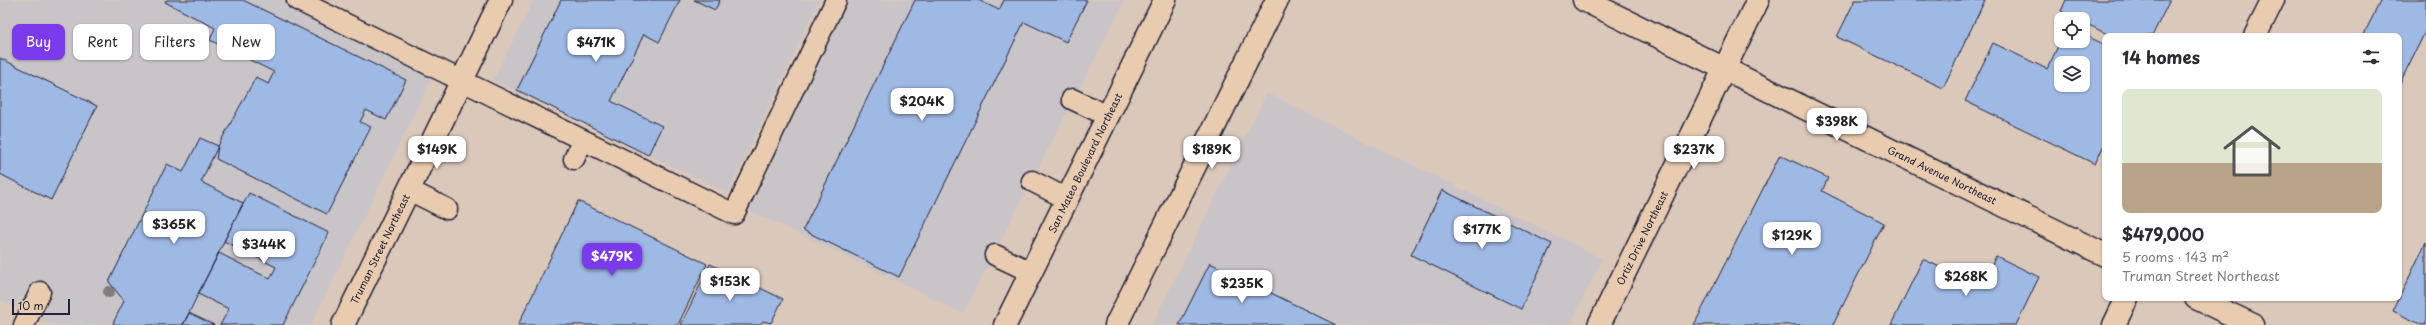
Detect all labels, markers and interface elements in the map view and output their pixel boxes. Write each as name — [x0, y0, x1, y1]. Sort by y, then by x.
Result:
map controls — [2054, 12, 2090, 92]
button: locate — [2054, 12, 2090, 48]
chip: Buy — [12, 24, 65, 60]
chip: Rent — [73, 24, 132, 60]
chip: Filters — [140, 24, 209, 60]
chip: New — [217, 24, 275, 60]
pin: $471K — [568, 29, 624, 63]
text: $471K — [576, 32, 616, 51]
text: 14 homes — [2122, 44, 2200, 70]
icon: filters — [2360, 46, 2382, 68]
button: layers — [2054, 56, 2090, 92]
pin: $204K — [894, 88, 950, 122]
street label: San Mateo Boulevard Northeast — [1044, 90, 1125, 235]
text: $204K — [900, 91, 944, 110]
pin: $398K — [1809, 108, 1865, 142]
text: $398K — [1816, 111, 1858, 130]
icon: home — [2216, 115, 2288, 187]
pin: $149K — [409, 136, 465, 170]
pin: $189K — [1184, 136, 1240, 170]
pin: $237K — [1666, 136, 1722, 170]
text: $149K — [417, 139, 457, 158]
text: $189K — [1192, 139, 1232, 158]
text: $237K — [1673, 139, 1715, 158]
street label: Grand Avenue Northeast — [1885, 142, 1999, 208]
street label: Ortiz Drive Northeast — [1612, 188, 1671, 287]
street label: Truman Street Northeast — [346, 191, 413, 307]
pin: $365K — [146, 211, 202, 245]
text: $365K — [152, 214, 196, 233]
pin: $177K — [1454, 216, 1510, 250]
text: $177K — [1463, 219, 1501, 238]
text: $479,000 — [2122, 221, 2204, 247]
pin: $129K — [1764, 222, 1820, 256]
text: $129K — [1772, 225, 1812, 244]
pin: $344K — [236, 231, 292, 265]
text: $344K — [242, 234, 286, 253]
pin: $479K — [584, 243, 640, 277]
text: $479K — [591, 246, 633, 265]
text: 5 rooms · 143 m² — [2122, 247, 2229, 266]
pin: $268K — [1938, 263, 1994, 297]
text: $268K — [1944, 266, 1988, 285]
text: Truman Street Northeast — [2122, 266, 2279, 285]
pin: $153K — [702, 268, 758, 302]
pin: $235K — [1214, 270, 1270, 304]
text: $153K — [710, 271, 750, 290]
text: $235K — [1220, 273, 1264, 292]
scale bar — [12, 297, 70, 316]
text: 10 m — [18, 297, 44, 314]

